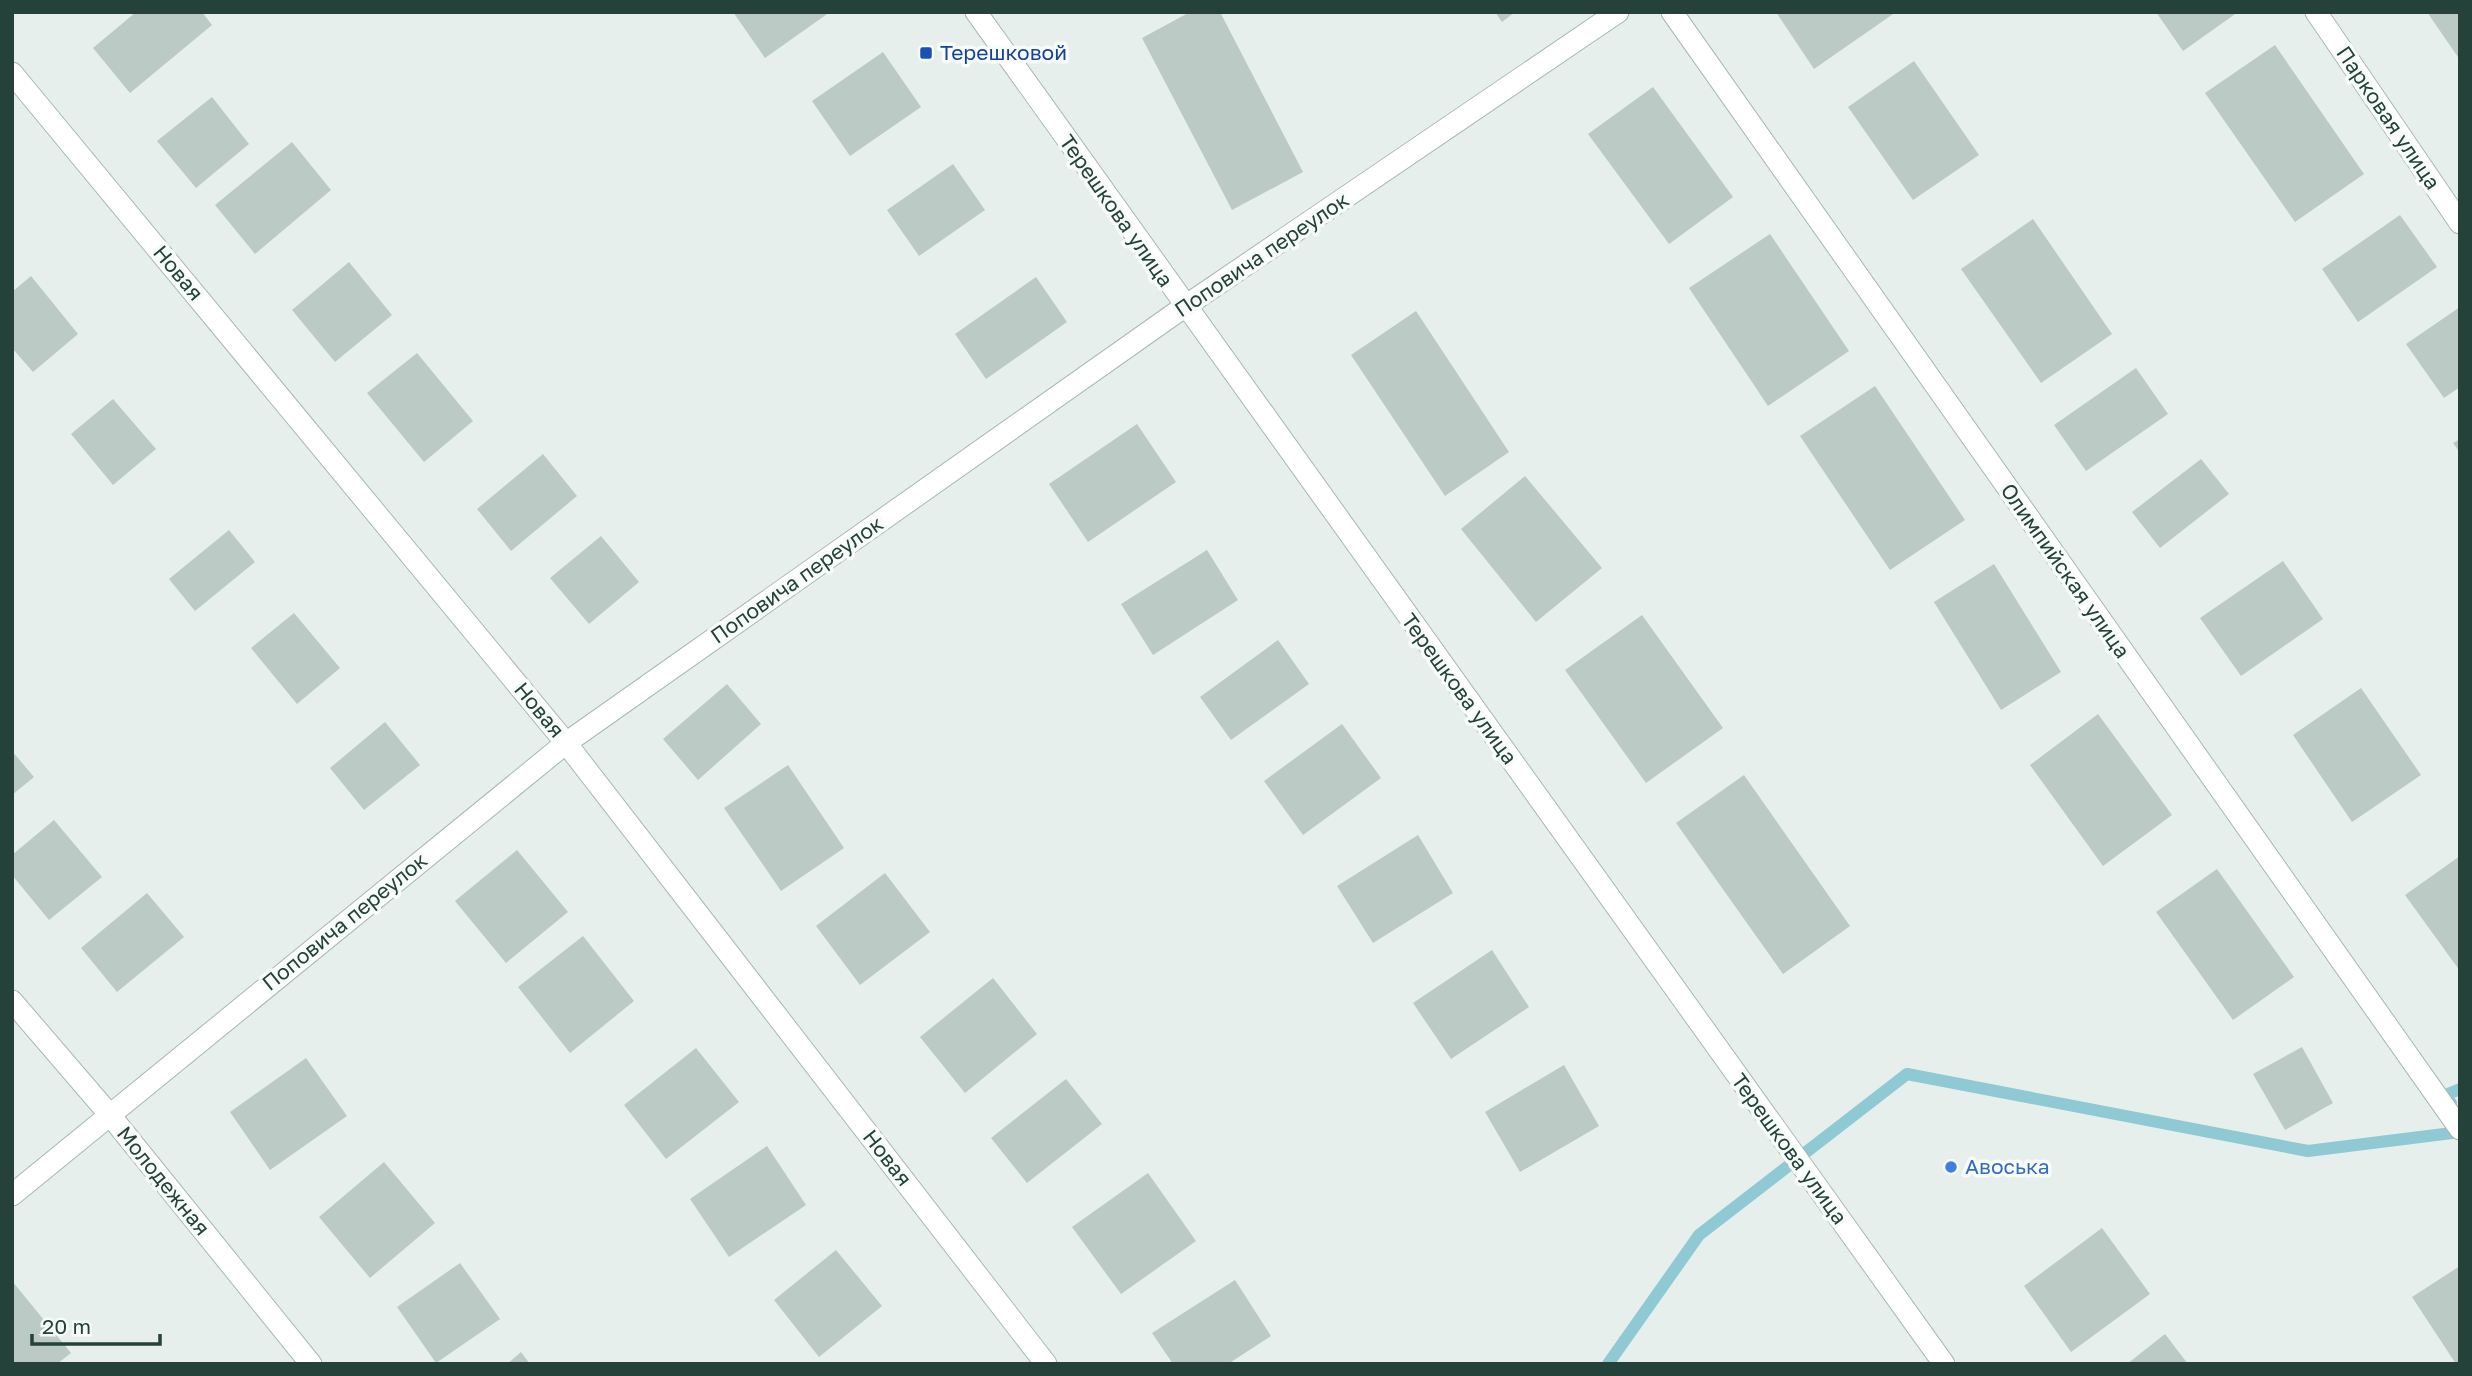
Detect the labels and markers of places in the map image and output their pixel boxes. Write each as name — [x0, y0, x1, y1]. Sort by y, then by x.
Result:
place label: Терешковой — [940, 39, 1067, 65]
marker: Терешковой — [918, 45, 934, 61]
place label: Авоська — [1965, 1153, 2050, 1179]
marker: Авоська — [1943, 1159, 1959, 1175]

